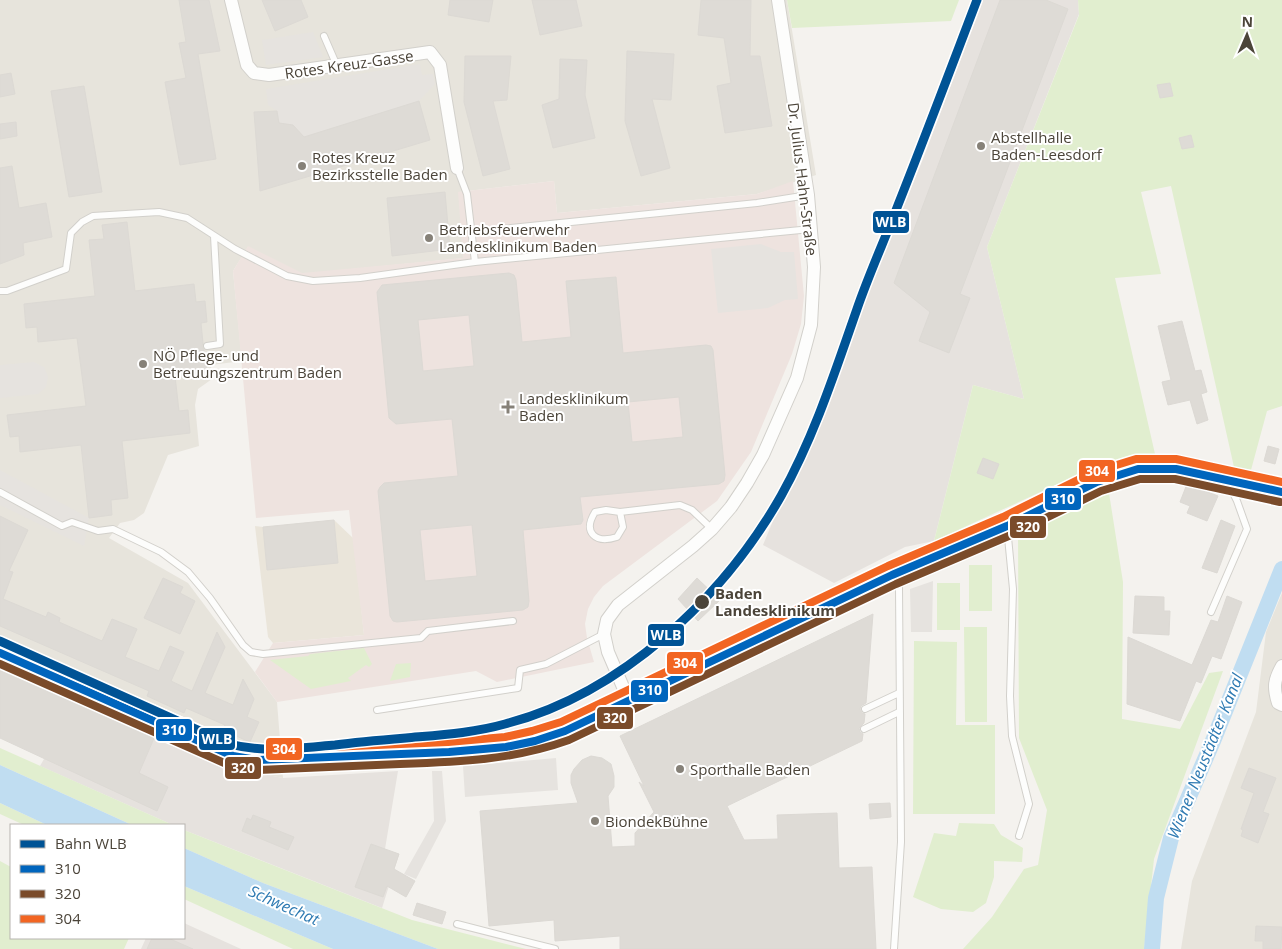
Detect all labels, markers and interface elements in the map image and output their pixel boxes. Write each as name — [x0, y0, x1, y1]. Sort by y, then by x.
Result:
north arrow — [1222, 10, 1272, 60]
text: N — [1241, 12, 1253, 31]
street label: Rotes Kreuz-Gasse — [283, 45, 415, 83]
street label: Dr. Julius Hahn-Straße — [784, 101, 822, 257]
place label: Abstellhalle Baden-Leesdorf — [991, 127, 1103, 164]
marker: Abstellhalle Baden-Leesdorf — [975, 140, 987, 152]
place label: Rotes Kreuz Bezirksstelle Baden — [312, 147, 448, 184]
marker: Rotes Kreuz Bezirksstelle Baden — [296, 160, 308, 172]
line badge: WLB — [872, 210, 910, 234]
text: WLB — [876, 212, 906, 231]
place label: Betriebsfeuerwehr Landesklinikum Baden — [439, 219, 597, 256]
marker: Betriebsfeuerwehr Landesklinikum Baden — [423, 232, 435, 244]
place label: NÖ Pflege- und Betreuungszentrum Baden — [153, 345, 342, 382]
marker: NÖ Pflege- und Betreuungszentrum Baden — [137, 358, 149, 370]
place label: Landesklinikum Baden — [519, 388, 629, 425]
marker: Landesklinikum Baden — [501, 400, 515, 414]
line badge: 304 — [1078, 459, 1116, 483]
text: 304 — [1085, 461, 1109, 480]
line badge: 310 — [1044, 487, 1082, 511]
text: 310 — [1051, 489, 1075, 508]
line badge: 320 — [1009, 515, 1047, 539]
text: 320 — [1016, 517, 1040, 536]
place label: Baden Landesklinikum — [715, 583, 835, 620]
marker: Baden Landesklinikum — [693, 593, 711, 611]
line badge: WLB — [647, 623, 685, 647]
text: WLB — [651, 625, 681, 644]
line badge: 304 — [666, 651, 704, 675]
text: 304 — [673, 653, 697, 672]
water label: Wiener Neustädter Kanal — [1162, 669, 1249, 842]
line badge: 310 — [630, 679, 669, 703]
text: 310 — [638, 680, 662, 699]
line badge: 320 — [596, 706, 634, 730]
text: 320 — [603, 708, 627, 727]
line badge: 310 — [155, 718, 193, 742]
text: 310 — [162, 720, 186, 739]
line badge: WLB — [198, 727, 236, 751]
text: WLB — [202, 729, 232, 748]
line badge: 304 — [265, 737, 303, 761]
text: 304 — [272, 739, 296, 758]
line badge: 320 — [224, 756, 262, 780]
text: 320 — [231, 758, 255, 777]
place label: Sporthalle Baden — [690, 759, 810, 779]
marker: Sporthalle Baden — [674, 763, 686, 775]
place label: BiondekBühne — [605, 811, 708, 831]
marker: BiondekBühne — [589, 815, 601, 827]
legend — [10, 824, 185, 939]
text: Bahn WLB — [55, 833, 127, 853]
text: 310 — [55, 858, 81, 878]
water label: Schwechat — [245, 880, 323, 931]
text: 320 — [55, 883, 81, 903]
text: 304 — [55, 908, 81, 928]

